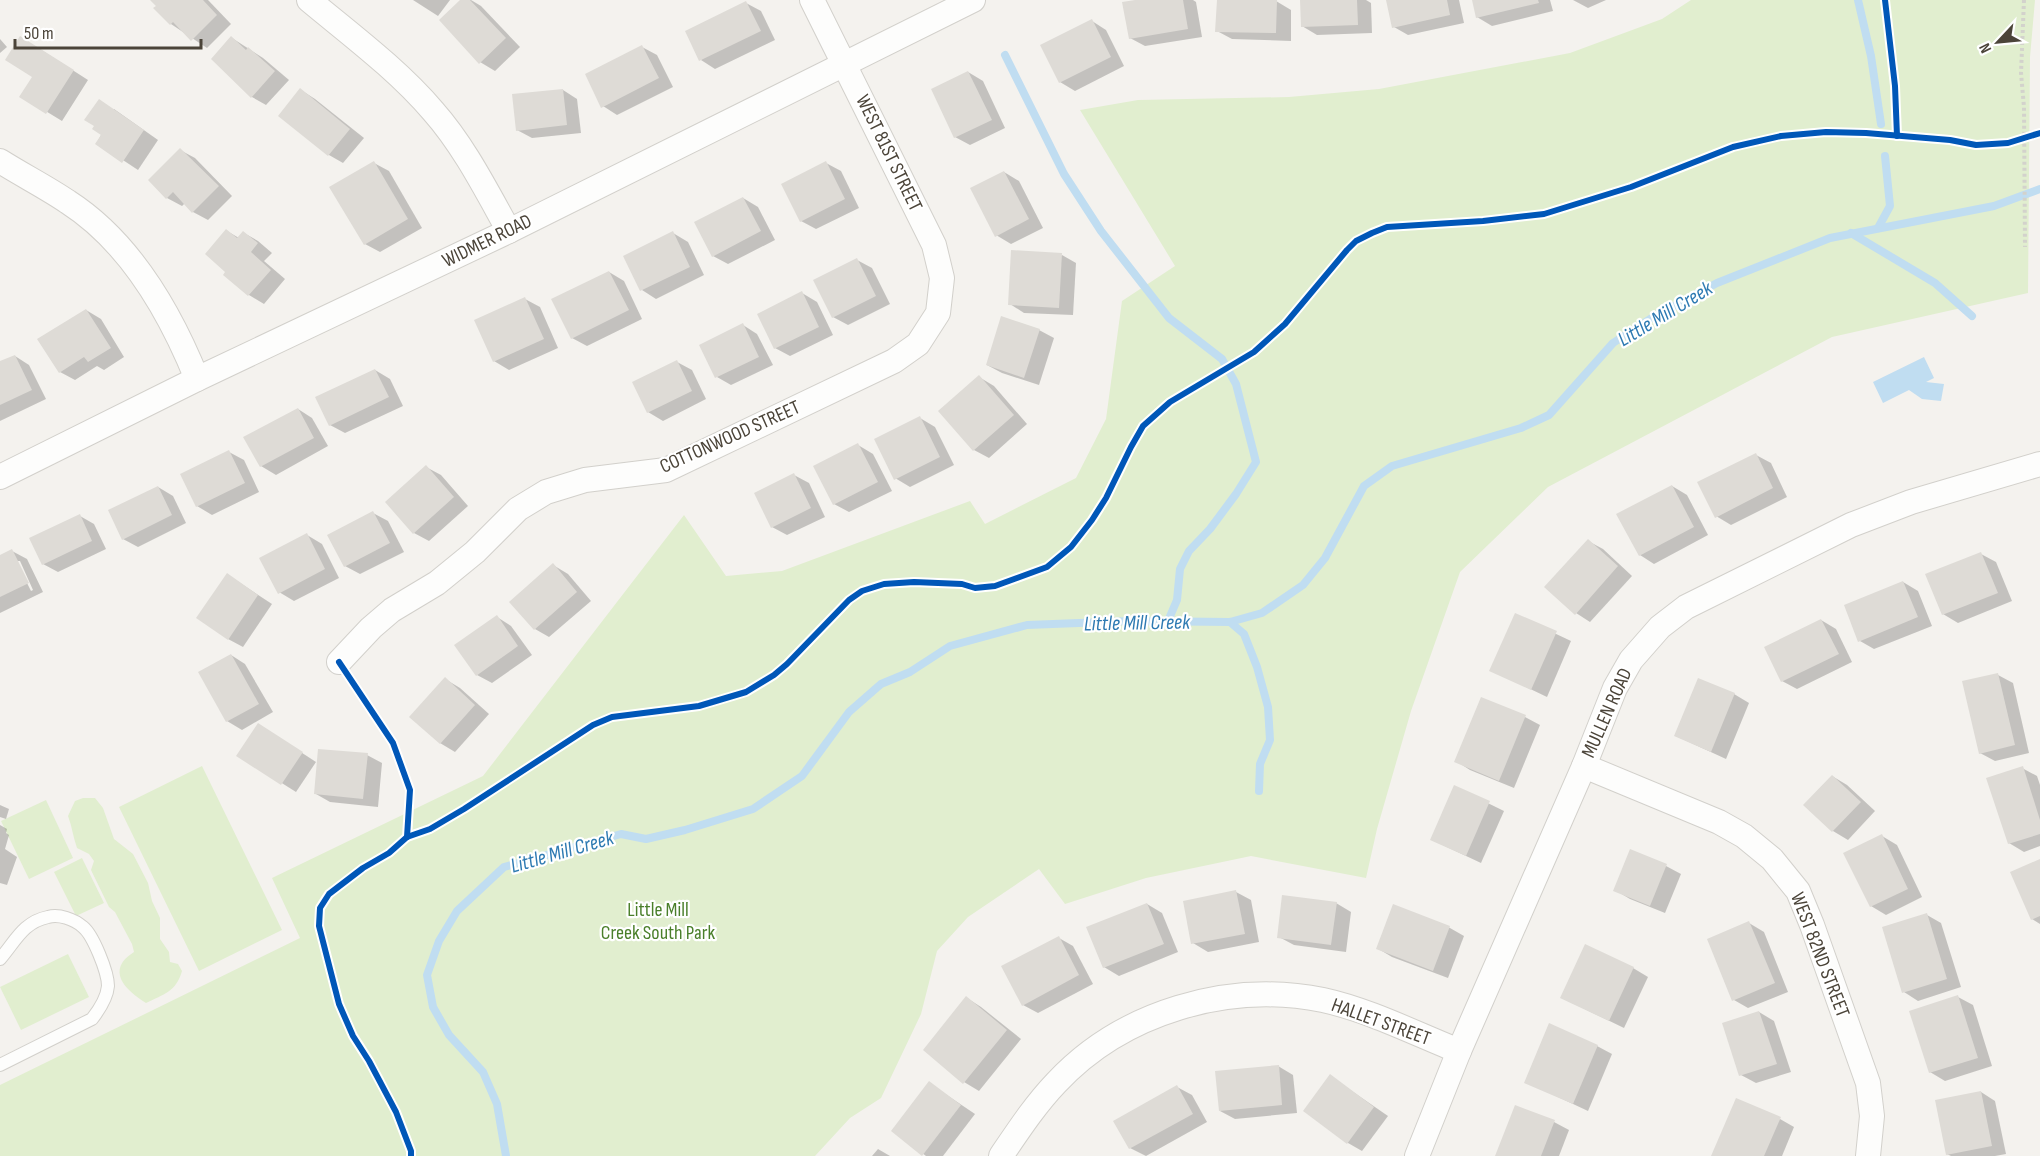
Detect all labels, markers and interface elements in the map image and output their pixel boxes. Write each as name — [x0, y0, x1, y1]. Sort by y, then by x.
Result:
scale bar — [15, 12, 201, 50]
north arrow — [1968, 12, 2028, 72]
text: 50 m — [24, 23, 54, 44]
text: N — [1975, 40, 1996, 56]
street label: WEST 81ST STREET — [850, 91, 928, 215]
street label: WIDMER ROAD — [438, 209, 536, 273]
water label: Little Mill Creek — [1613, 275, 1718, 352]
street label: COTTONWOOD STREET — [656, 395, 804, 479]
water label: Little Mill Creek — [1084, 610, 1191, 636]
street label: MULLEN ROAD — [1577, 665, 1637, 761]
water label: Little Mill Creek — [508, 825, 618, 879]
street label: WEST 82ND STREET — [1785, 889, 1855, 1021]
park label: Little Mill Creek South Park — [601, 898, 715, 945]
street label: HALLET STREET — [1328, 993, 1434, 1051]

